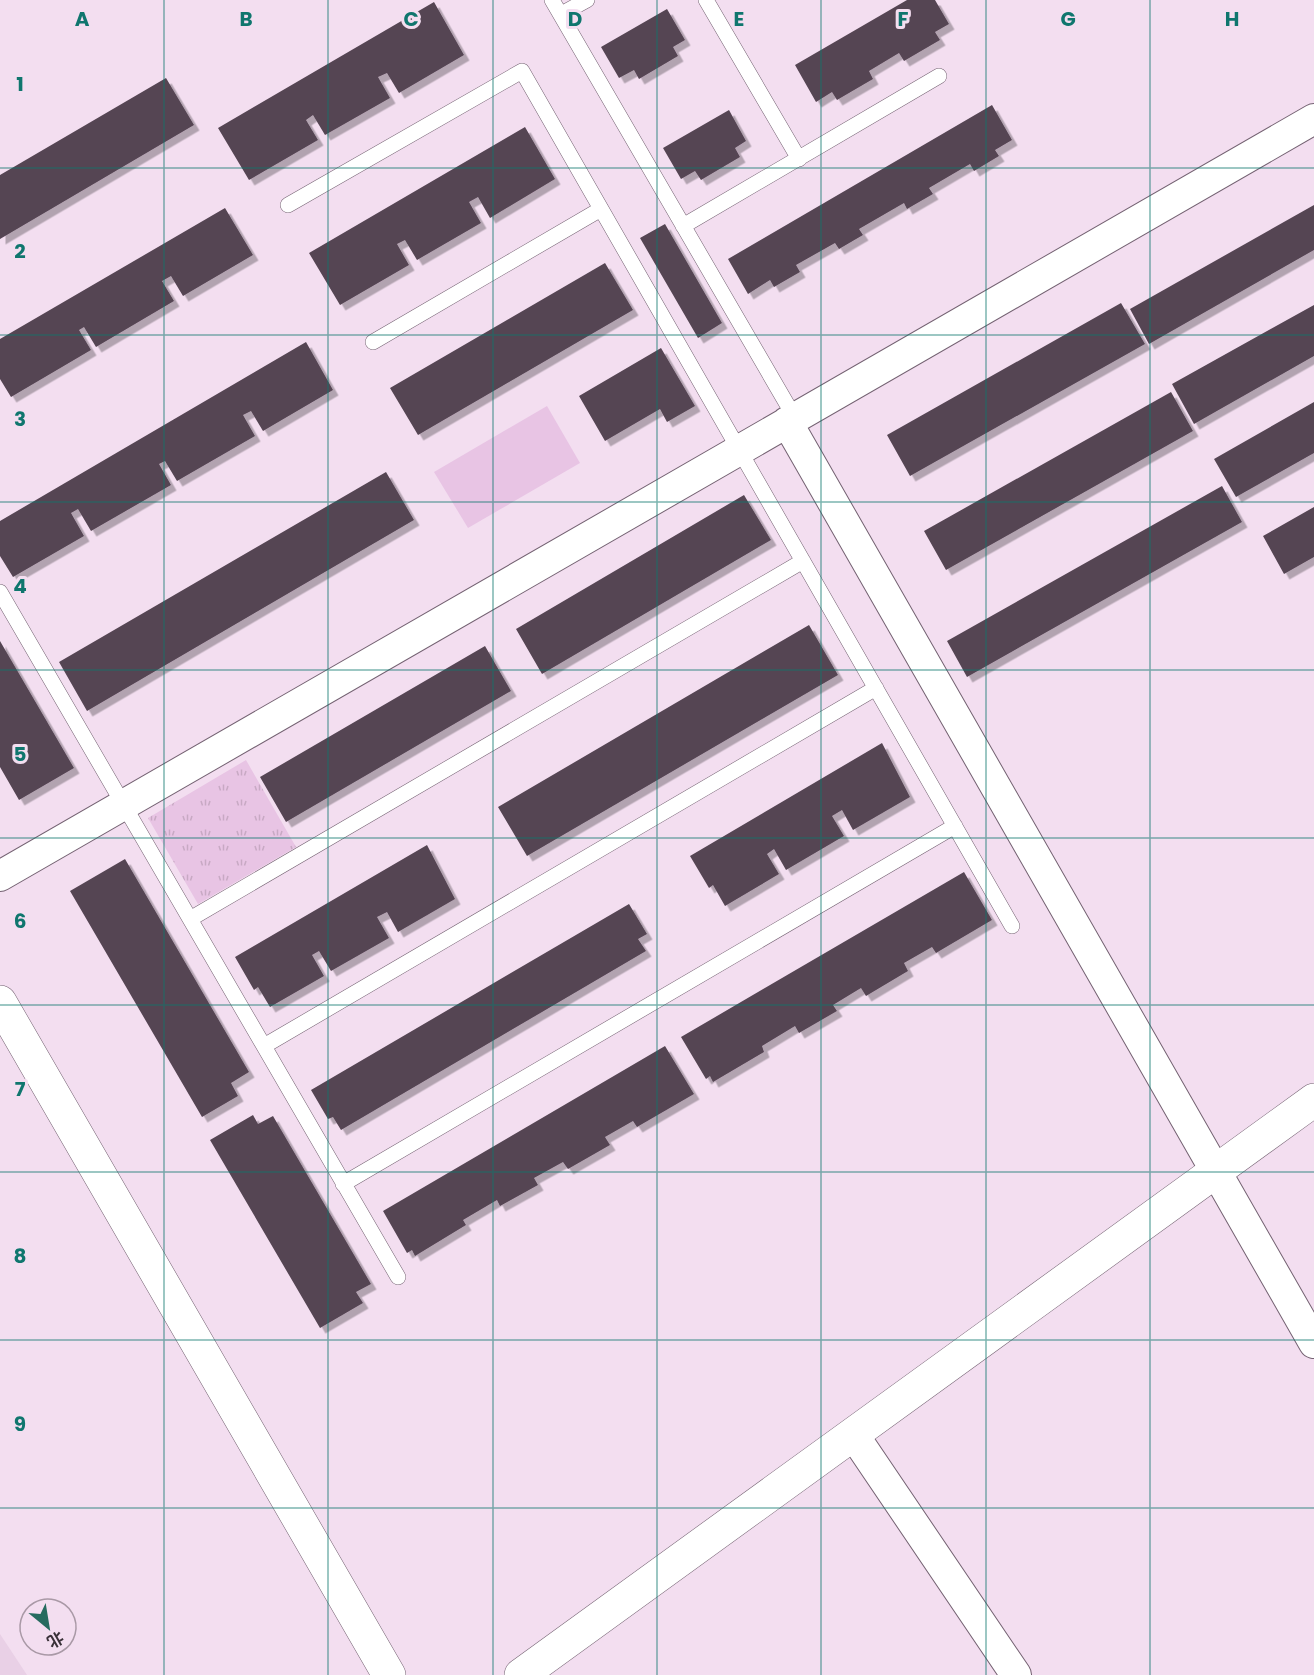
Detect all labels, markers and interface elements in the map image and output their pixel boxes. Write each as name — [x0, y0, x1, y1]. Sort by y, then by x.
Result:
text: A — [75, 5, 90, 33]
text: B — [239, 5, 253, 33]
text: C — [403, 5, 419, 33]
text: D — [568, 5, 582, 33]
text: E — [734, 5, 744, 33]
text: F — [898, 5, 909, 33]
text: G — [1060, 5, 1076, 33]
text: H — [1225, 5, 1239, 33]
text: 1 — [16, 70, 24, 98]
text: 2 — [14, 237, 26, 265]
text: 3 — [14, 405, 26, 433]
text: 4 — [13, 572, 27, 600]
text: 5 — [14, 740, 27, 768]
text: 6 — [14, 907, 26, 935]
text: 7 — [15, 1075, 26, 1103]
text: 8 — [14, 1242, 26, 1270]
text: 9 — [14, 1410, 26, 1438]
north arrow — [18, 1597, 78, 1657]
text: 北 — [43, 1626, 68, 1654]

